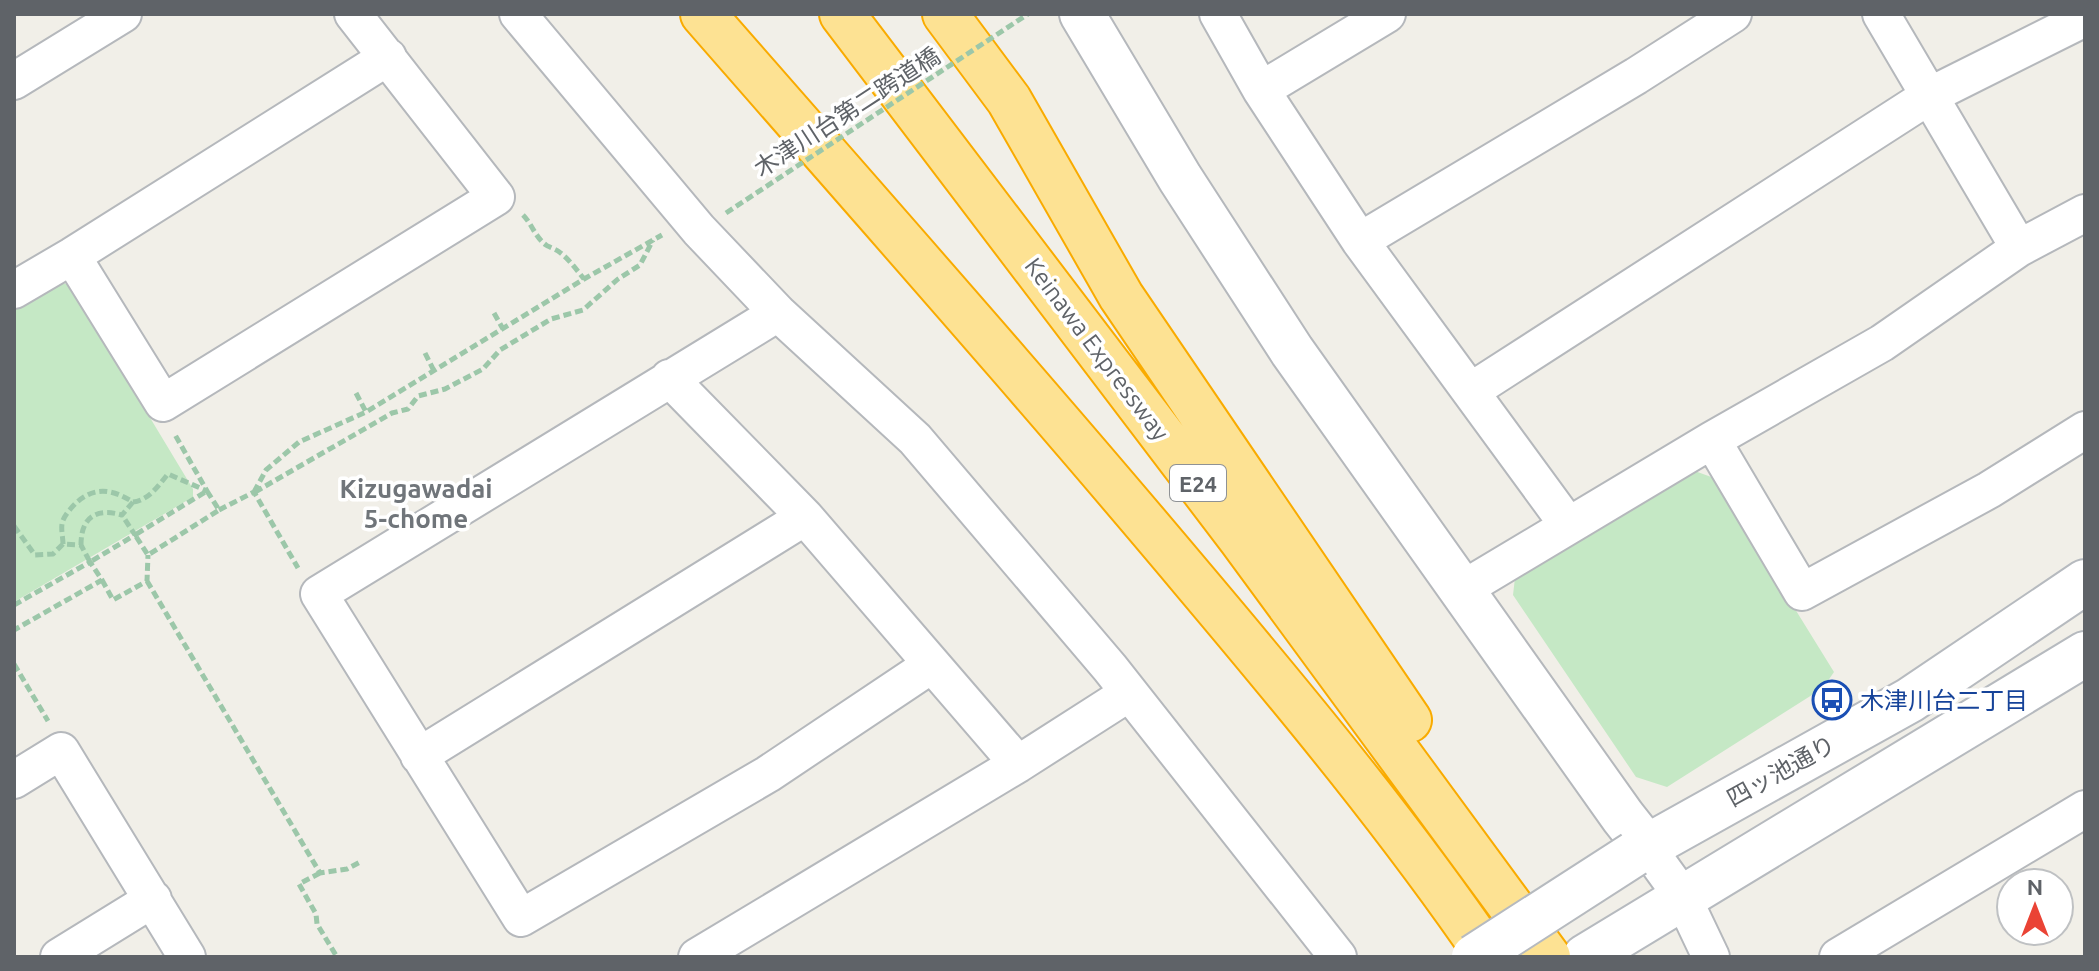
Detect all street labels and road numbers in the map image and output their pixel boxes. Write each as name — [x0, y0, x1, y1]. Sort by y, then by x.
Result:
street label: 木津川台第二跨道橋 — [749, 42, 945, 182]
street label: Keinawa Expressway — [1020, 252, 1175, 446]
road number: E24 — [1170, 465, 1226, 501]
street label: 四ッ池通り — [1722, 730, 1840, 812]

